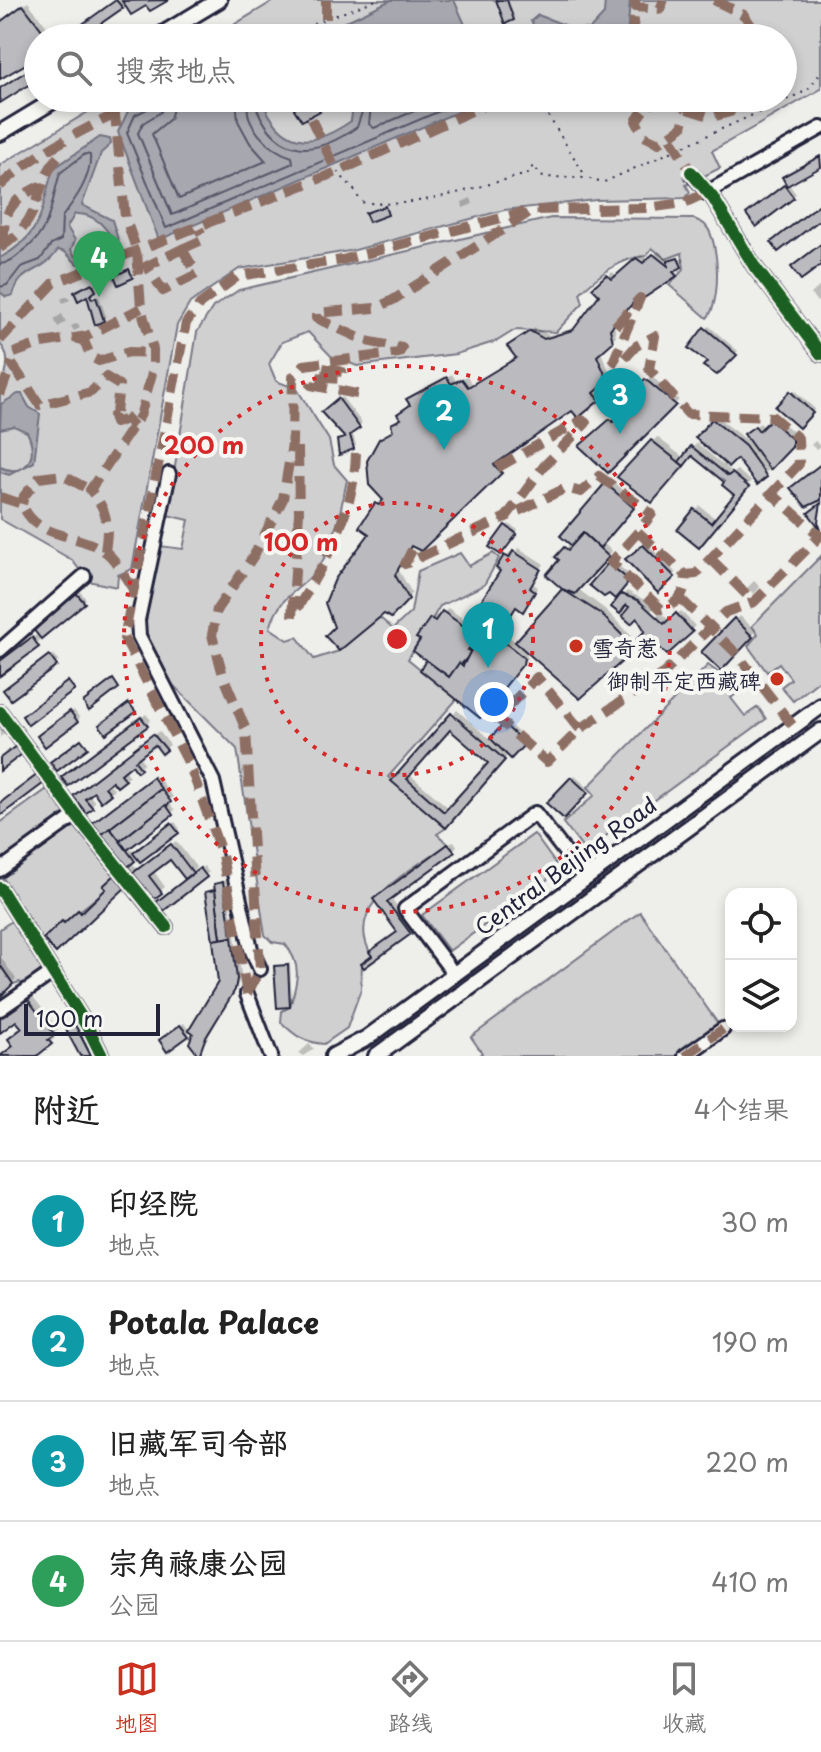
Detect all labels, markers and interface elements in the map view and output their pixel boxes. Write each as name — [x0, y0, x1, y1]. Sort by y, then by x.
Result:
search box — [24, 24, 797, 112]
icon: search — [52, 46, 96, 90]
text: 搜索地点 — [116, 46, 236, 91]
pin: 4 — [73, 231, 125, 297]
pin: 3 — [594, 368, 646, 434]
pin: 2 — [418, 384, 470, 450]
text: 200 m — [164, 426, 244, 462]
text: 100 m — [264, 523, 338, 559]
pin: 1 — [462, 602, 514, 668]
centre of rings — [383, 625, 411, 653]
place label: 雪奇惹 — [592, 630, 658, 663]
marker: 雪奇惹 — [567, 637, 585, 655]
place label: 御制平定西藏碑 — [607, 663, 761, 696]
marker: 御制平定西藏碑 — [768, 670, 786, 688]
your location — [474, 682, 514, 722]
street label: Central Beijing Road — [467, 788, 663, 942]
map controls — [725, 888, 797, 1032]
button: locate — [725, 888, 797, 960]
button: layers — [725, 960, 797, 1032]
scale bar — [24, 1000, 160, 1036]
text: 100 m — [36, 1001, 103, 1034]
text: 附近 — [32, 1082, 100, 1134]
text: 4个结果 — [694, 1089, 789, 1128]
text: 印经院 — [108, 1179, 198, 1224]
text: 1 — [52, 1202, 64, 1241]
text: 30 m — [721, 1202, 789, 1241]
text: 地点 — [108, 1224, 160, 1263]
text: Potala Palace — [108, 1299, 319, 1344]
text: 2 — [49, 1322, 67, 1361]
text: 190 m — [712, 1322, 789, 1361]
text: 地点 — [108, 1344, 160, 1383]
text: 旧藏军司令部 — [108, 1419, 288, 1464]
text: 3 — [49, 1442, 67, 1481]
text: 220 m — [705, 1442, 789, 1481]
text: 地点 — [108, 1464, 160, 1503]
text: 宗角禄康公园 — [108, 1539, 288, 1584]
text: 4 — [49, 1562, 67, 1601]
text: 410 m — [711, 1562, 789, 1601]
text: 公园 — [108, 1584, 160, 1623]
tab: 地图 — [115, 1657, 159, 1738]
tab: 路线 — [388, 1657, 432, 1738]
tab: 收藏 — [662, 1657, 706, 1738]

